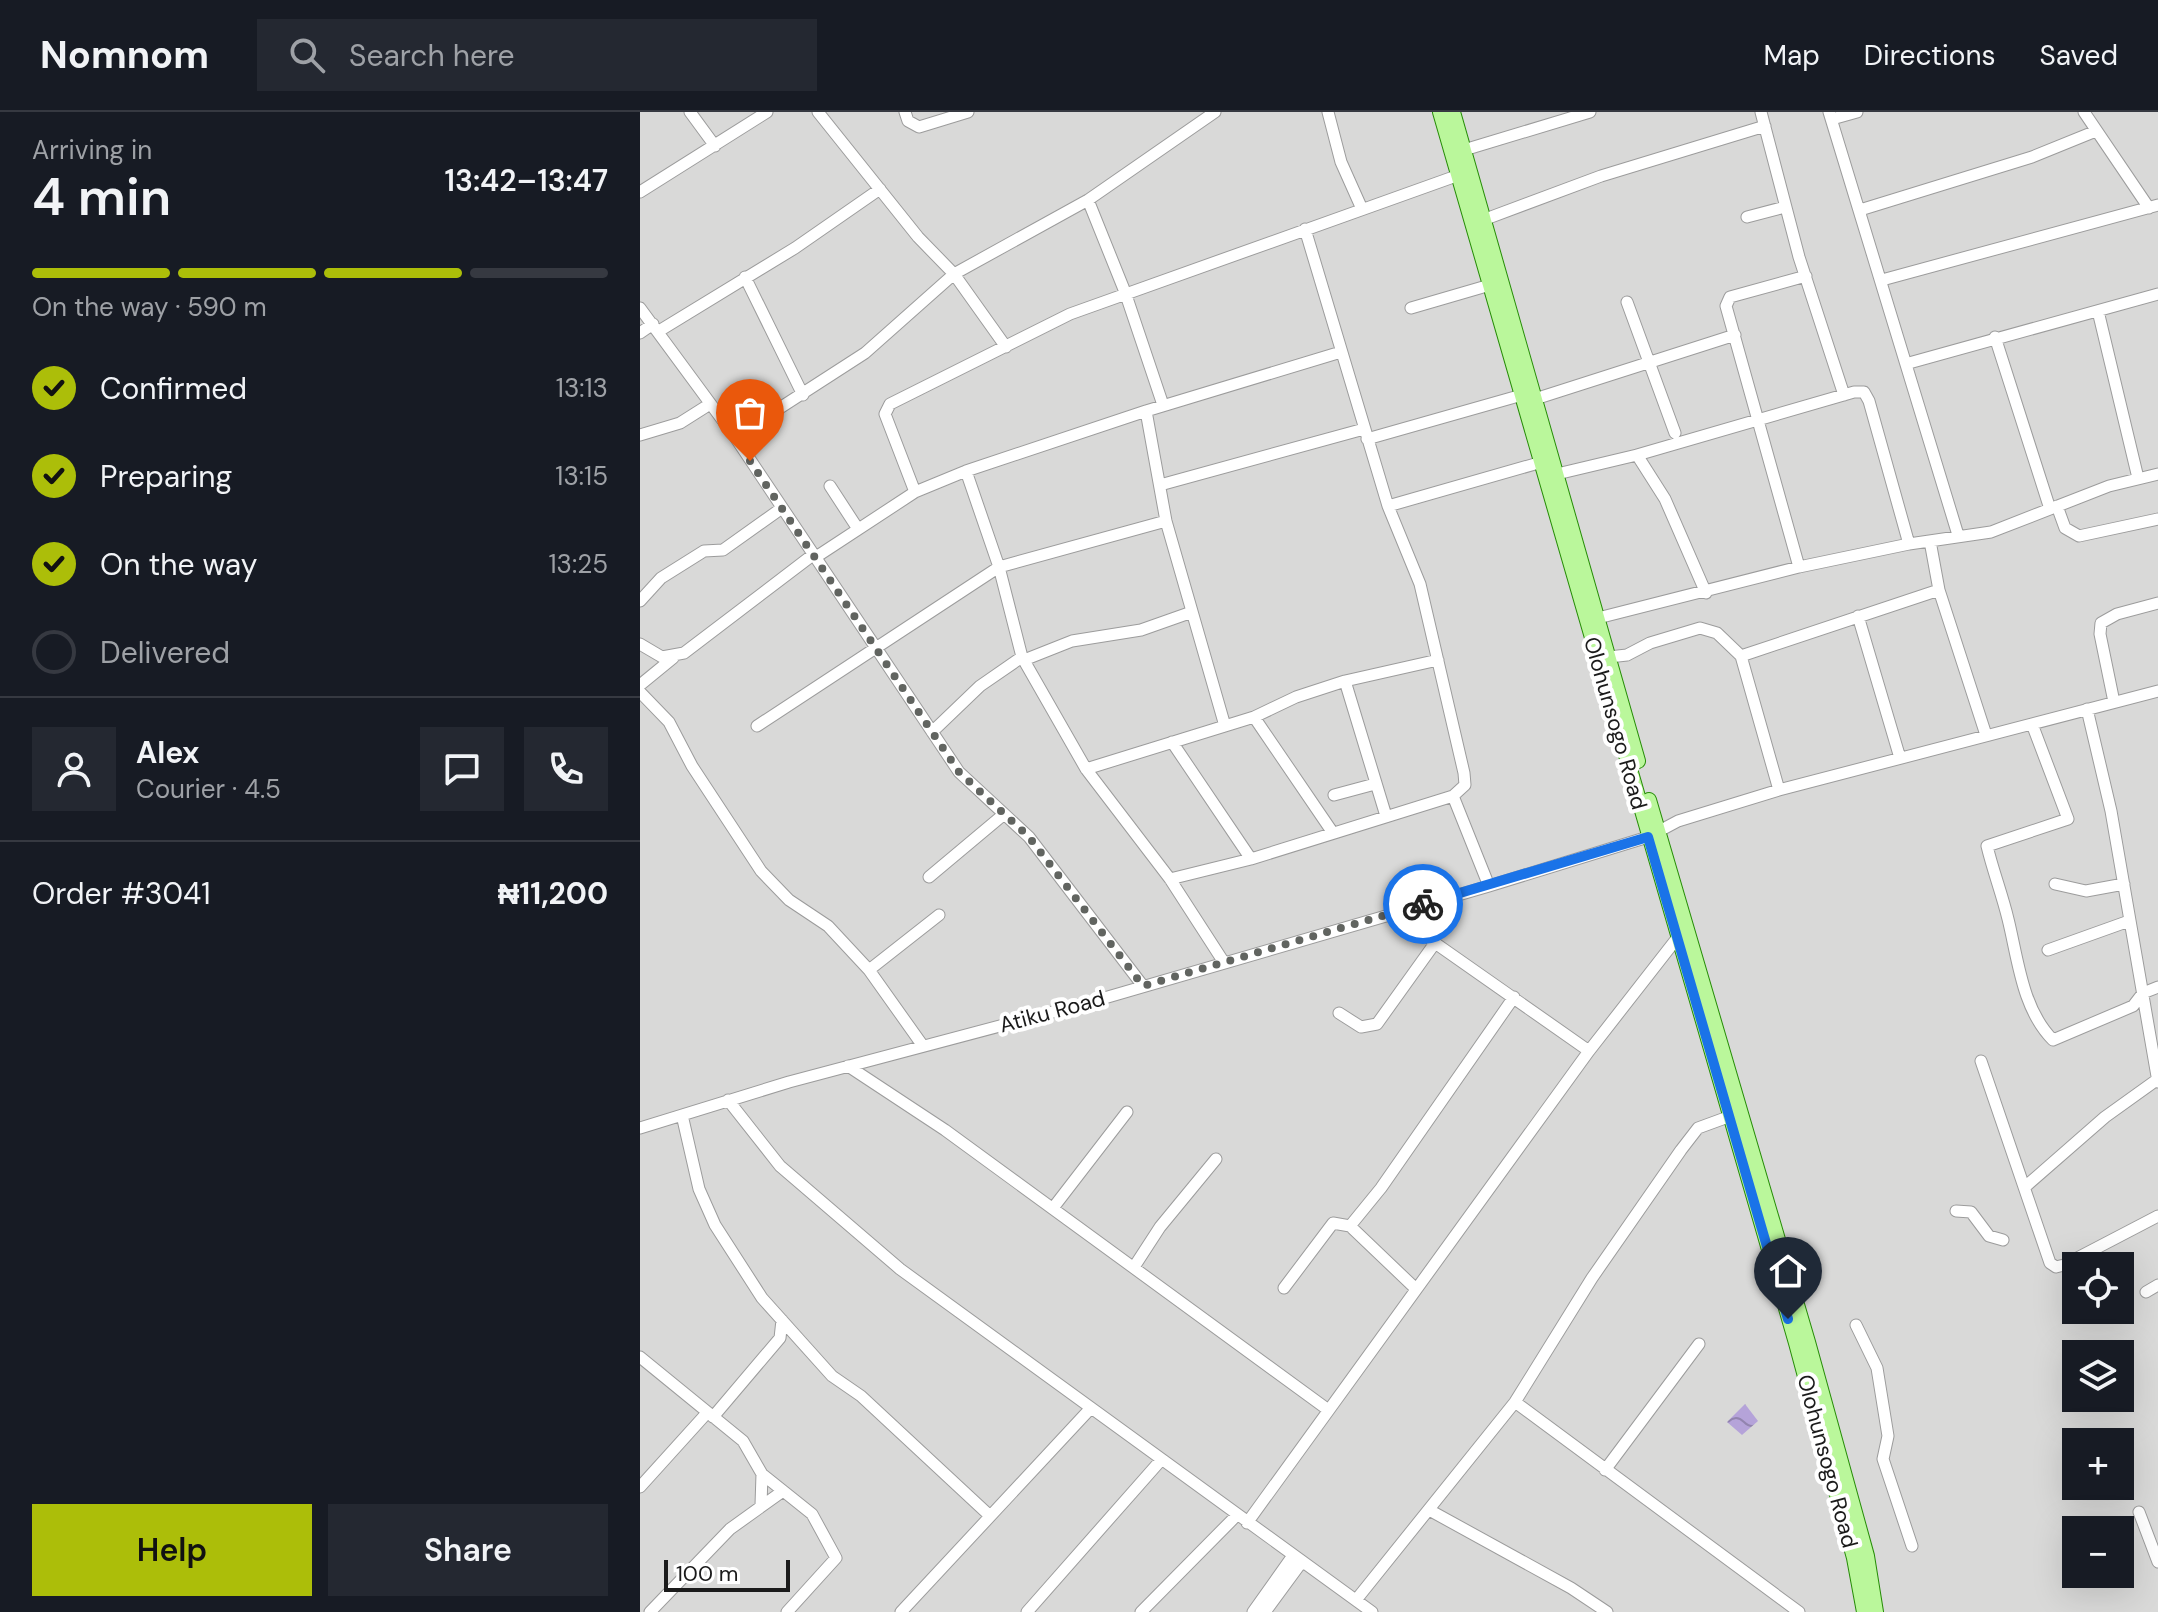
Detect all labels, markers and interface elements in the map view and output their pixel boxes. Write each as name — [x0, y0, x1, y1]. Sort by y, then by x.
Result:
search box — [257, 19, 817, 91]
text: Nomnom — [40, 30, 209, 80]
icon: search — [285, 33, 329, 77]
text: Search here — [349, 36, 515, 75]
text: Map — [1763, 37, 1820, 74]
text: Directions — [1864, 37, 1996, 74]
text: Saved — [2040, 37, 2118, 74]
text: Arriving in — [32, 133, 152, 167]
text: 13:42–13:47 — [445, 161, 608, 200]
text: 4 min — [32, 163, 171, 231]
text: On the way · 590 m — [32, 290, 267, 324]
icon: check — [32, 366, 76, 410]
text: Confirmed — [100, 369, 247, 408]
text: 13:13 — [556, 371, 608, 405]
pin — [716, 379, 784, 461]
icon: bag — [728, 391, 772, 435]
icon: check — [32, 454, 76, 498]
text: Preparing — [100, 457, 232, 496]
text: 13:15 — [555, 459, 608, 493]
icon: check — [32, 542, 76, 586]
text: On the way — [100, 545, 257, 584]
text: 13:25 — [548, 547, 608, 581]
text: Delivered — [100, 633, 230, 672]
street label: Olohunsogo Road — [1577, 633, 1654, 813]
button: person — [32, 727, 116, 811]
button: chat — [420, 727, 504, 811]
button: phone — [524, 727, 608, 811]
text: Alex — [136, 733, 199, 772]
text: Courier · 4.5 — [136, 772, 281, 806]
courier — [1383, 864, 1463, 944]
text: Order #3041 — [32, 874, 211, 913]
text: ₦11,200 — [498, 874, 608, 913]
icon: bike — [1401, 882, 1445, 926]
street label: Atiku Road — [996, 983, 1108, 1040]
pin — [1754, 1237, 1822, 1319]
icon: home — [1766, 1249, 1810, 1293]
map controls — [2062, 1252, 2134, 1588]
button: locate — [2062, 1252, 2134, 1324]
button: layers — [2062, 1340, 2134, 1412]
street label: Olohunsogo Road — [1790, 1371, 1865, 1551]
button: + — [2062, 1428, 2134, 1500]
button: Help — [32, 1504, 312, 1596]
button: Share — [328, 1504, 608, 1596]
button: − — [2062, 1516, 2134, 1588]
scale bar — [664, 1556, 790, 1592]
text: 100 m — [676, 1559, 738, 1588]

